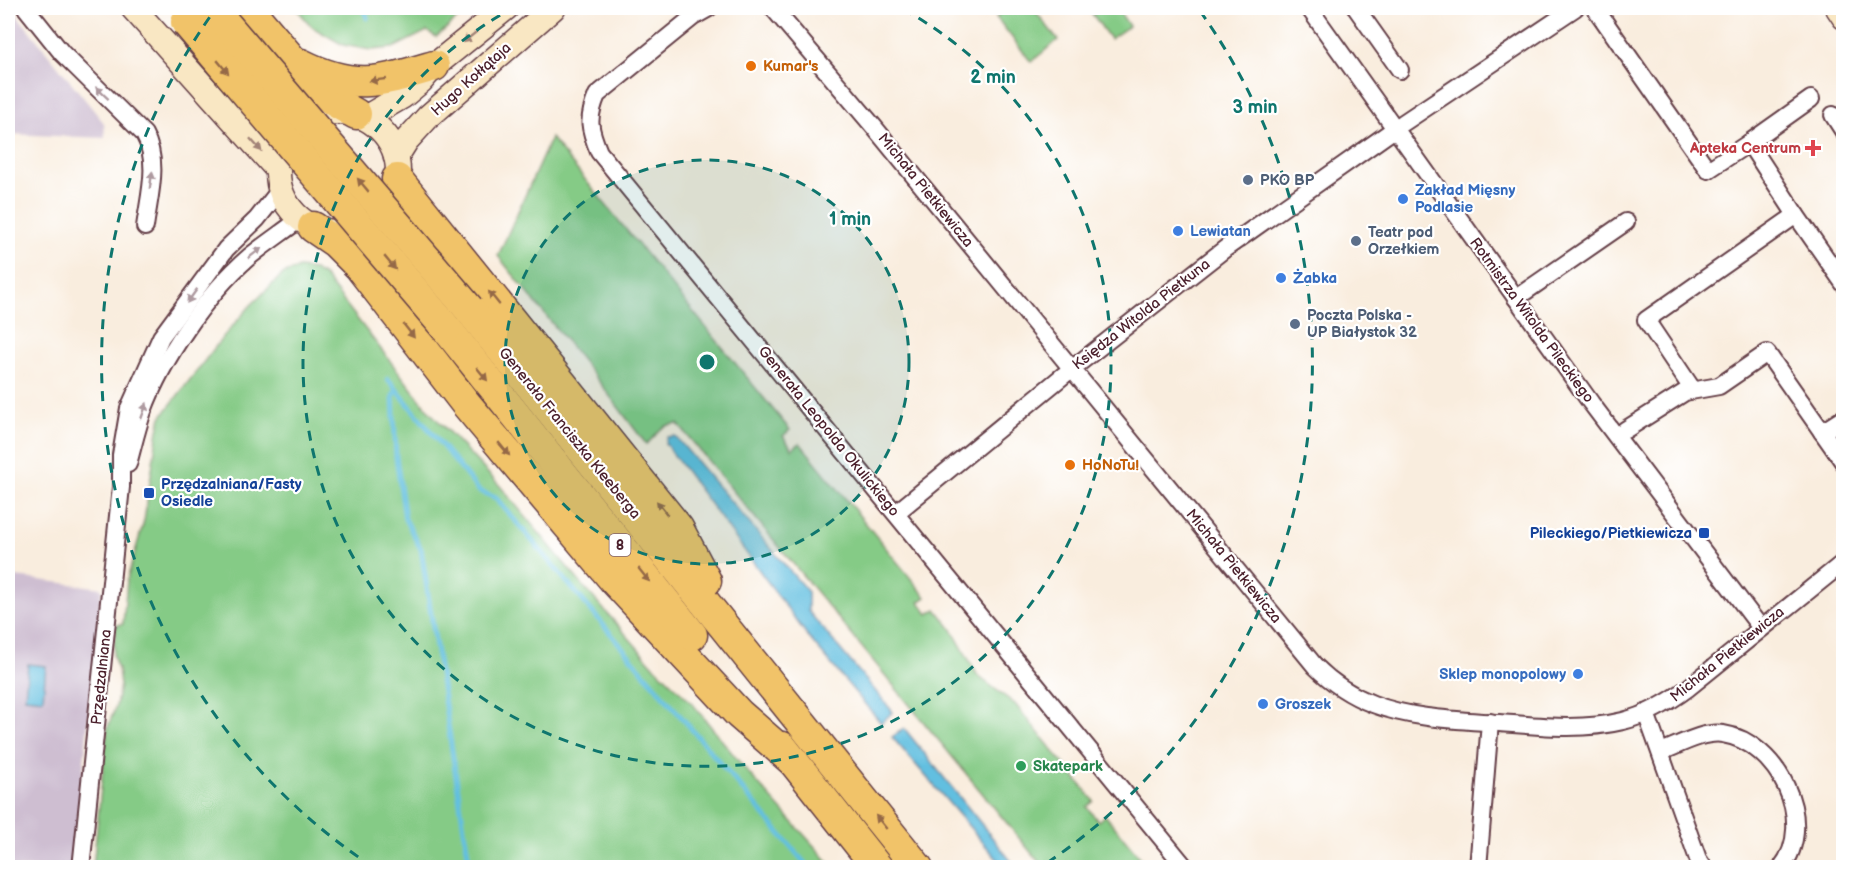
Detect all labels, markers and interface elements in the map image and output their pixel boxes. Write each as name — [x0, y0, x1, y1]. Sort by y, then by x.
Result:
one-way arrow — [462, 30, 478, 43]
street label: Hugo Kołłątaja — [427, 39, 515, 120]
place label: Kumar's — [763, 57, 818, 76]
one-way arrow — [217, 59, 230, 75]
marker: Kumar's — [744, 59, 758, 73]
text: 2 min — [970, 67, 1016, 88]
one-way arrow — [369, 76, 388, 85]
one-way arrow — [96, 87, 110, 101]
text: 3 min — [1232, 97, 1278, 118]
street label: Michała Pietkiewicza — [874, 129, 978, 251]
one-way arrow — [249, 138, 263, 153]
place label: Apteka Centrum — [1689, 139, 1801, 158]
marker: Apteka Centrum — [1806, 141, 1820, 155]
one-way arrow — [147, 170, 156, 189]
place label: PKO BP — [1260, 171, 1315, 190]
marker: PKO BP — [1241, 173, 1255, 187]
one-way arrow — [357, 177, 370, 193]
place label: Zakład Mięsny Podlasie — [1415, 181, 1515, 217]
marker: Zakład Mięsny Podlasie — [1396, 192, 1410, 206]
text: 1 min — [829, 209, 871, 230]
place label: Lewiatan — [1190, 222, 1251, 241]
place label: Teatr pod Orzełkiem — [1368, 223, 1440, 259]
marker: Lewiatan — [1171, 224, 1185, 238]
marker: Teatr pod Orzełkiem — [1349, 234, 1363, 248]
street label: Rotmistrza Witolda Pileckiego — [1465, 234, 1598, 407]
one-way arrow — [247, 248, 262, 260]
one-way arrow — [384, 255, 397, 271]
street label: Księdza Witolda Pietkuna — [1069, 255, 1214, 374]
place label: Żabka — [1293, 268, 1337, 288]
marker: Żabka — [1274, 271, 1288, 285]
one-way arrow — [186, 289, 198, 304]
one-way arrow — [488, 291, 501, 306]
place label: Poczta Polska - UP Białystok 32 — [1307, 306, 1417, 342]
marker: Poczta Polska - UP Białystok 32 — [1288, 317, 1302, 331]
one-way arrow — [403, 323, 415, 339]
street label: Generała Leopolda Okulickiego — [754, 342, 903, 521]
street label: Generała Franciszka Kleeberga — [494, 344, 645, 523]
centre of rings — [697, 352, 717, 372]
one-way arrow — [476, 366, 489, 382]
one-way arrow — [139, 402, 149, 420]
one-way arrow — [497, 441, 510, 456]
place label: HoNoTu! — [1082, 456, 1139, 475]
marker: HoNoTu! — [1063, 458, 1077, 472]
place label: Przędzalniana/Fasty Osiedle — [161, 475, 302, 511]
marker: Przędzalniana/Fasty Osiedle — [142, 486, 156, 500]
one-way arrow — [655, 500, 668, 516]
street label: Michała Pietkiewicza — [1182, 505, 1286, 627]
place label: Pileckiego/Pietkiewicza — [1530, 524, 1692, 543]
marker: Pileckiego/Pietkiewicza — [1697, 526, 1711, 540]
road number: 8 — [610, 534, 630, 556]
one-way arrow — [637, 567, 650, 583]
street label: Michała Pietkiewicza — [1666, 602, 1788, 706]
street label: Przędzalniana — [87, 628, 116, 726]
place label: Sklep monopolowy — [1439, 665, 1566, 684]
marker: Sklep monopolowy — [1571, 667, 1585, 681]
place label: Groszek — [1275, 695, 1331, 714]
marker: Groszek — [1256, 697, 1270, 711]
place label: Skatepark — [1033, 757, 1103, 776]
marker: Skatepark — [1014, 759, 1028, 773]
one-way arrow — [875, 815, 888, 830]

